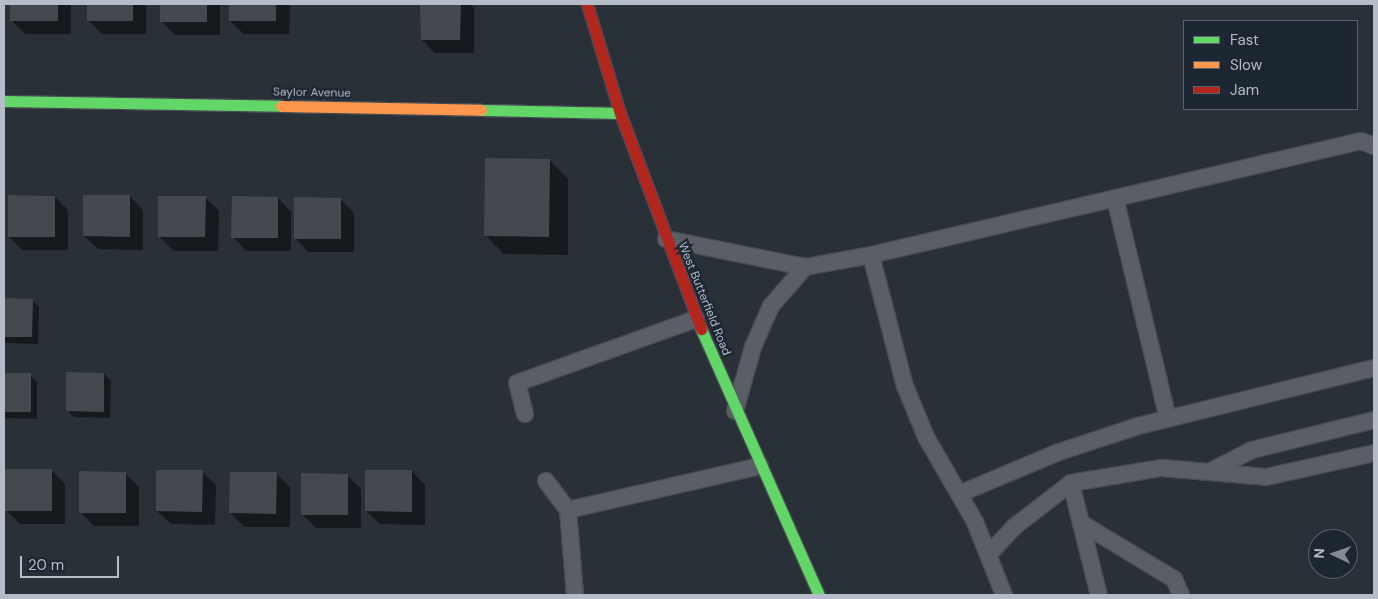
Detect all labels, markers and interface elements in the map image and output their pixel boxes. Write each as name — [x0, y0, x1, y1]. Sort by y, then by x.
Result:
legend — [1183, 20, 1358, 110]
text: Fast — [1230, 30, 1259, 50]
text: Slow — [1230, 55, 1262, 75]
text: Jam — [1230, 80, 1259, 100]
street label: Saylor Avenue — [273, 85, 351, 101]
street label: West Butterfield Road — [675, 240, 733, 358]
north arrow — [1308, 529, 1358, 579]
scale bar — [22, 546, 121, 578]
text: N — [1310, 548, 1328, 559]
text: 20 m — [28, 555, 64, 575]

